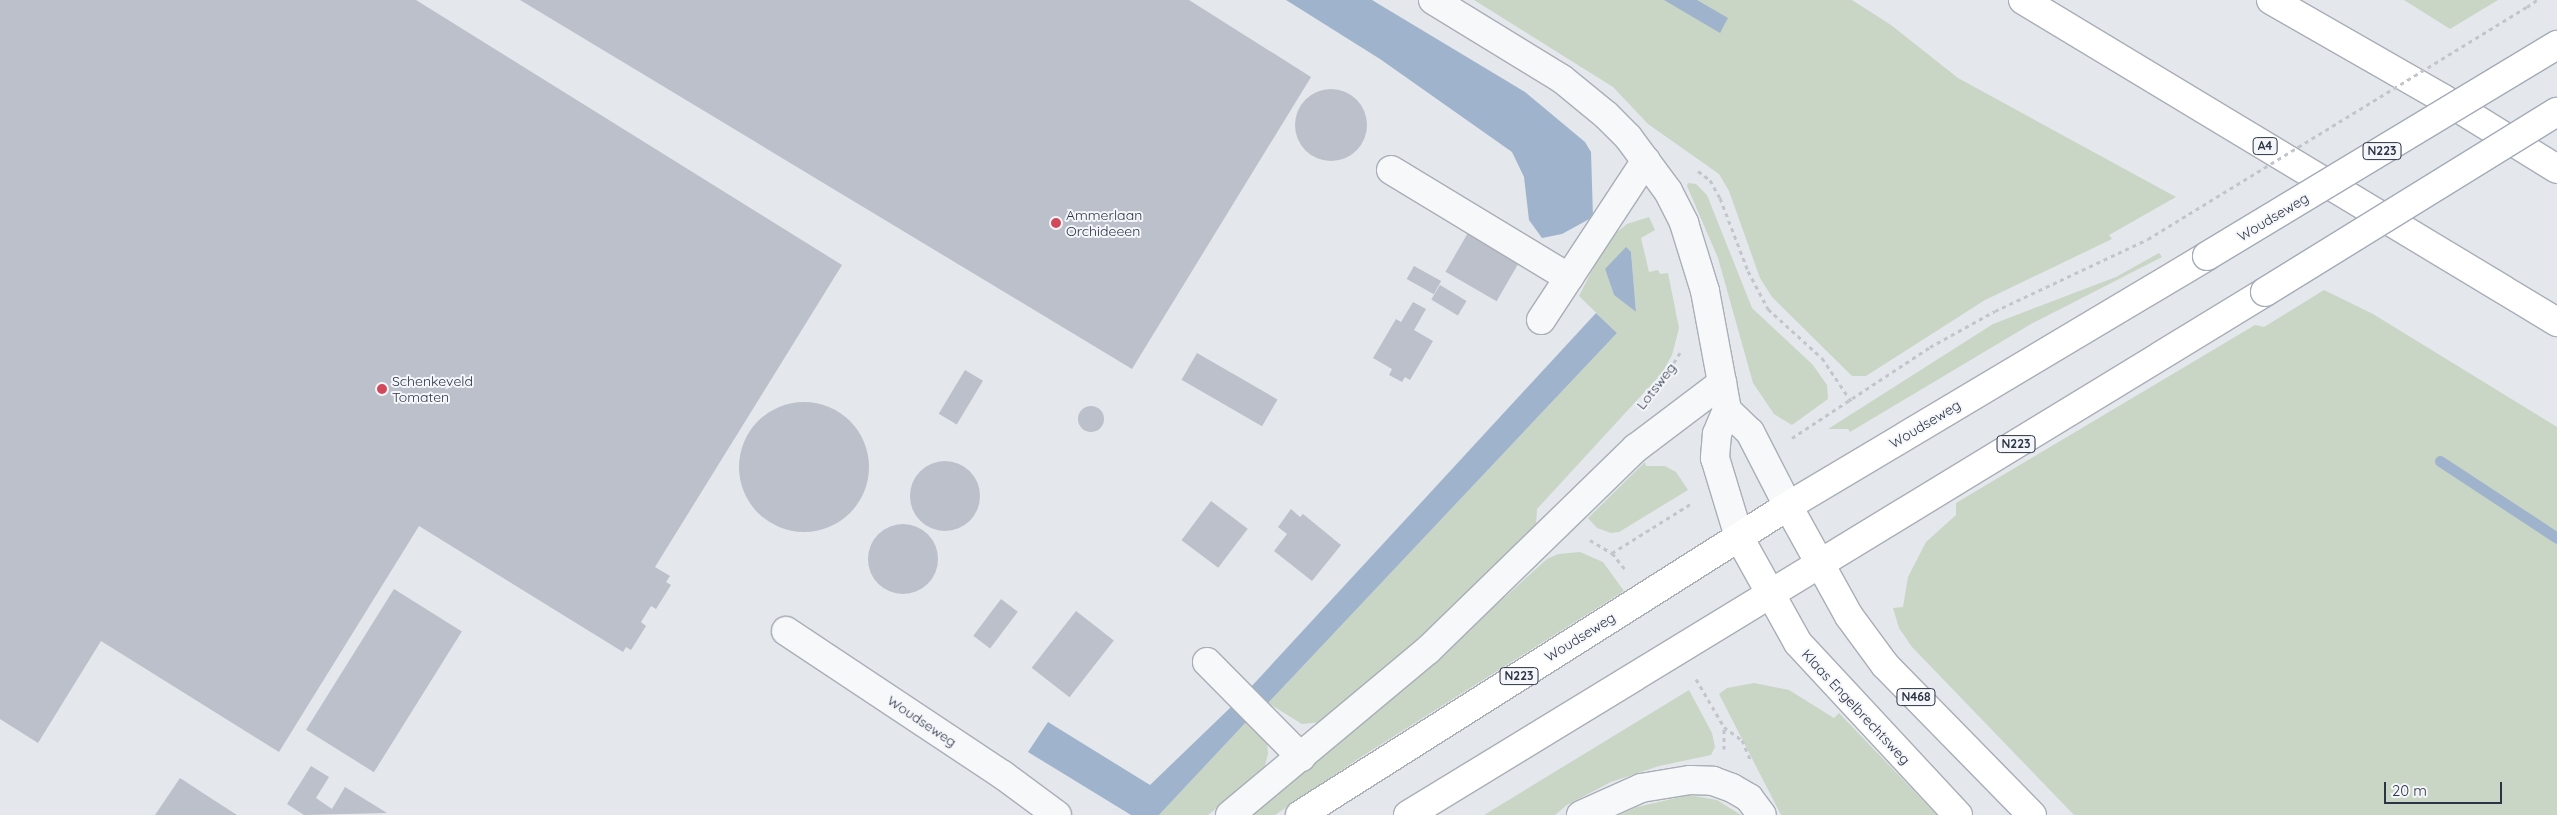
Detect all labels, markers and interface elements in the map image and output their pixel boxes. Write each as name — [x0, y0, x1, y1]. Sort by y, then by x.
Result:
road number: A4 — [2252, 136, 2278, 156]
road number: N223 — [2362, 142, 2402, 160]
street label: Woudseweg — [2234, 189, 2312, 245]
place label: Ammerlaan Orchideeen — [1066, 207, 1142, 240]
marker: Ammerlaan Orchideeen — [1050, 217, 1062, 229]
street label: Lotsweg — [1633, 359, 1679, 413]
place label: Schenkeveld Tomaten — [392, 373, 473, 406]
marker: Schenkeveld Tomaten — [376, 383, 388, 395]
street label: Woudseweg — [1886, 396, 1964, 452]
road number: N223 — [1996, 434, 2036, 454]
street label: Woudseweg — [1542, 609, 1618, 665]
street label: Klaas Engelbrechtsweg — [1798, 646, 1914, 768]
road number: N223 — [1499, 666, 1539, 686]
road number: N468 — [1896, 688, 1936, 706]
street label: Woudseweg — [884, 692, 960, 750]
scale bar — [2387, 772, 2504, 804]
text: 20 m — [2392, 781, 2427, 800]

